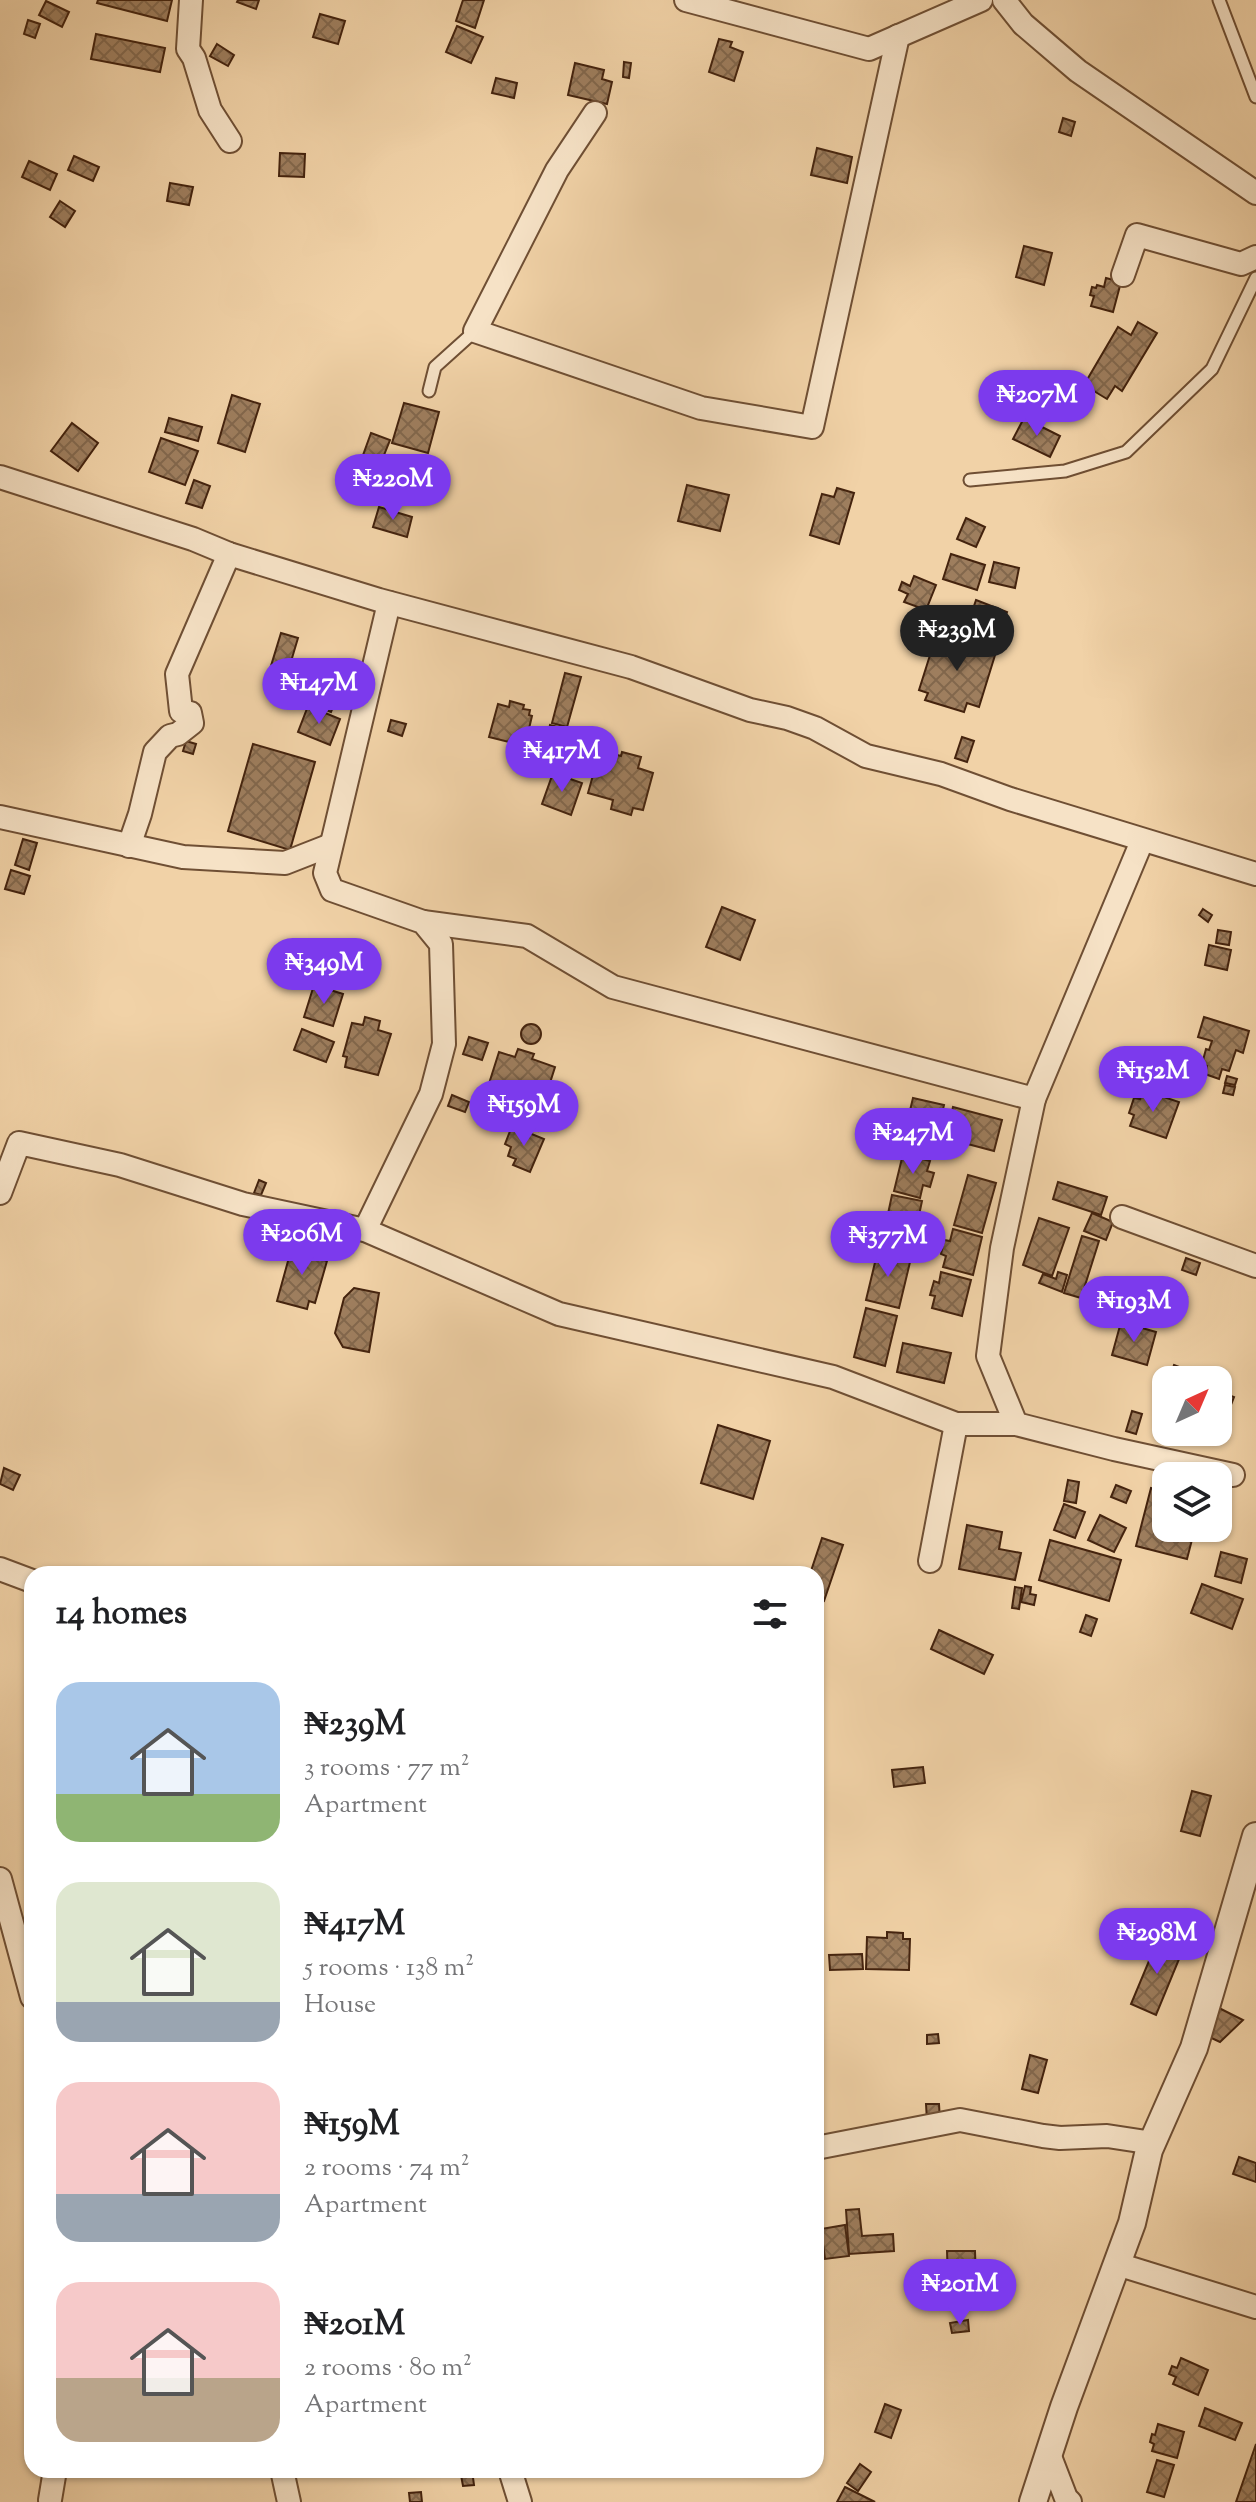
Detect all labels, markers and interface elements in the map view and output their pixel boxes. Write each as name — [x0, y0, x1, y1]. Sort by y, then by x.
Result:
pin: ₦207M — [981, 370, 1093, 438]
text: ₦207M — [996, 377, 1078, 414]
pin: ₦220M — [337, 454, 449, 522]
text: ₦220M — [353, 461, 433, 498]
pin: ₦239M — [901, 605, 1013, 673]
text: ₦239M — [918, 612, 996, 649]
pin: ₦147M — [263, 658, 375, 726]
text: ₦147M — [280, 665, 358, 702]
pin: ₦417M — [506, 726, 618, 794]
text: ₦417M — [523, 733, 601, 770]
pin: ₦349M — [268, 938, 380, 1006]
text: ₦349M — [285, 945, 363, 982]
pin: ₦152M — [1097, 1046, 1209, 1114]
text: ₦152M — [1117, 1053, 1189, 1090]
pin: ₦159M — [468, 1080, 580, 1148]
text: ₦159M — [487, 1087, 561, 1124]
pin: ₦247M — [857, 1108, 969, 1176]
text: ₦247M — [873, 1115, 953, 1152]
pin: ₦206M — [246, 1209, 358, 1277]
pin: ₦377M — [832, 1211, 944, 1279]
text: ₦206M — [261, 1216, 343, 1253]
text: ₦377M — [849, 1218, 927, 1255]
pin: ₦193M — [1078, 1276, 1190, 1344]
text: ₦193M — [1097, 1283, 1171, 1320]
north arrow — [1152, 1366, 1232, 1446]
map controls — [1152, 1366, 1232, 1542]
button: layers — [1152, 1462, 1232, 1542]
text: 14 homes — [56, 1590, 187, 1639]
icon: filters — [748, 1592, 792, 1636]
text: ₦239M — [304, 1701, 406, 1750]
icon: home — [120, 1714, 216, 1810]
text: 3 rooms · 77 m² — [304, 1750, 469, 1787]
text: Apartment — [304, 1787, 427, 1824]
text: ₦417M — [304, 1901, 405, 1950]
pin: ₦298M — [1101, 1908, 1213, 1976]
icon: home — [120, 1914, 216, 2010]
text: ₦298M — [1117, 1915, 1197, 1952]
text: 5 rooms · 138 m² — [304, 1950, 474, 1987]
text: House — [304, 1987, 376, 2024]
text: ₦159M — [304, 2101, 400, 2150]
icon: home — [120, 2114, 216, 2210]
text: 2 rooms · 74 m² — [304, 2150, 469, 2187]
text: Apartment — [304, 2187, 427, 2224]
pin: ₦201M — [904, 2259, 1016, 2327]
text: ₦201M — [921, 2266, 999, 2303]
text: ₦201M — [304, 2301, 405, 2350]
icon: home — [120, 2314, 216, 2410]
text: 2 rooms · 80 m² — [304, 2350, 472, 2387]
text: Apartment — [304, 2387, 427, 2424]

